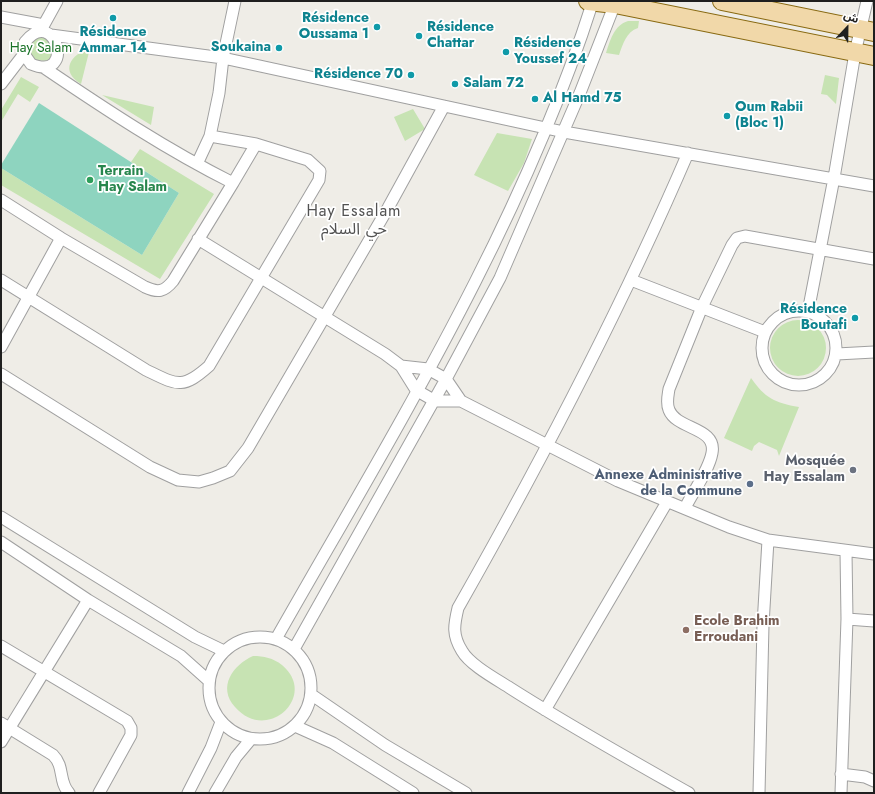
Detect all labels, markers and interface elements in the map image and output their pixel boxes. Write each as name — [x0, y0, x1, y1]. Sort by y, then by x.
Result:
text: ش — [842, 7, 861, 27]
north arrow — [827, 8, 867, 48]
place label: Résidence Oussama 1 — [299, 11, 369, 44]
marker: Résidence Ammar 14 — [108, 13, 118, 23]
place label: Résidence Chattar — [427, 20, 494, 52]
marker: Résidence Oussama 1 — [372, 22, 382, 32]
place label: Résidence Ammar 14 — [79, 25, 147, 58]
marker: Résidence Chattar — [414, 31, 424, 41]
place label: Résidence Youssef 24 — [514, 36, 587, 68]
place label: Soukaina — [211, 40, 271, 56]
park label: Hay Salam — [10, 41, 72, 57]
marker: Soukaina — [274, 43, 284, 53]
marker: Résidence Youssef 24 — [501, 47, 511, 57]
place label: Résidence 70 — [314, 67, 403, 83]
marker: Résidence 70 — [406, 70, 416, 80]
place label: Salam 72 — [463, 76, 524, 92]
marker: Salam 72 — [450, 79, 460, 89]
place label: Al Hamd 75 — [543, 91, 622, 107]
marker: Al Hamd 75 — [530, 94, 540, 104]
place label: Oum Rabii (Bloc 1) — [735, 100, 803, 132]
marker: Oum Rabii (Bloc 1) — [722, 111, 732, 121]
place label: Terrain Hay Salam — [98, 164, 167, 196]
marker: Terrain Hay Salam — [85, 175, 95, 185]
district label: Hay Essalam حي السلام — [306, 202, 402, 240]
place label: Résidence Boutafi — [780, 302, 847, 334]
marker: Résidence Boutafi — [850, 313, 860, 323]
place label: Mosquée Hay Essalam — [763, 454, 845, 486]
marker: Mosquée Hay Essalam — [848, 465, 858, 475]
place label: Annexe Administrative de la Commune — [595, 468, 742, 500]
marker: Annexe Administrative de la Commune — [745, 479, 755, 489]
place label: Ecole Brahim Erroudani — [694, 614, 780, 646]
marker: Ecole Brahim Erroudani — [681, 625, 691, 635]

